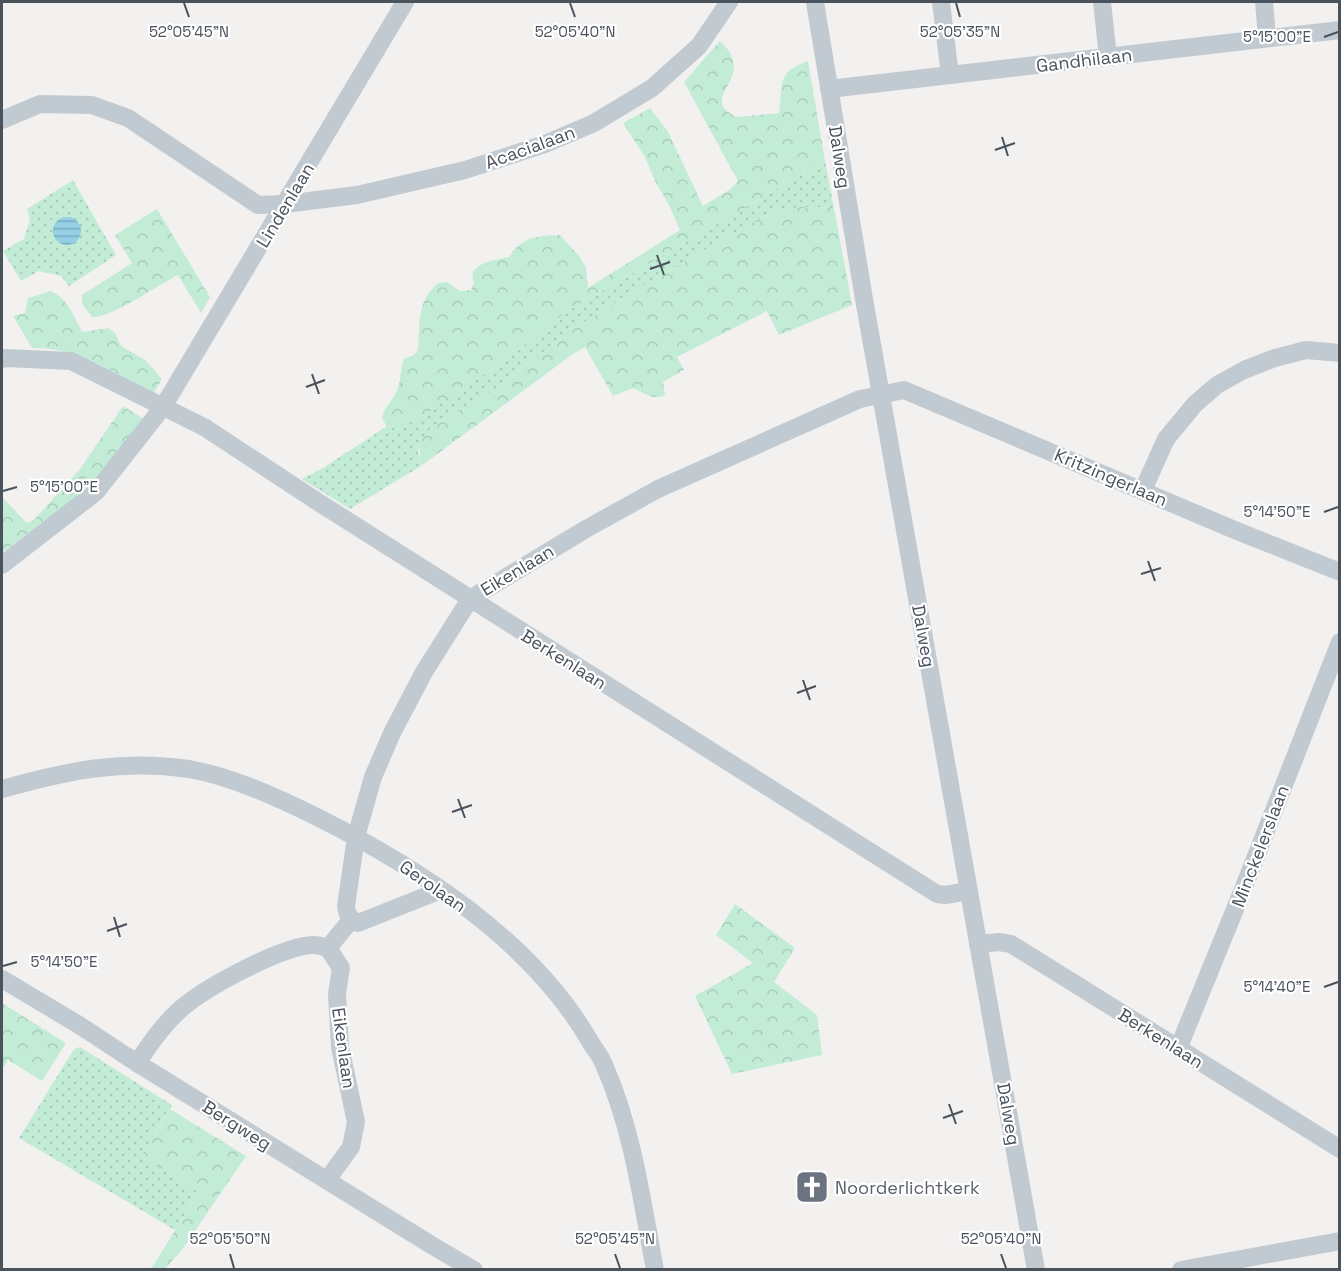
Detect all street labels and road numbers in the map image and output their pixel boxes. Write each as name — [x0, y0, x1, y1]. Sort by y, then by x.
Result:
street label: Gandhilaan — [1035, 43, 1133, 77]
street label: Acacialaan — [482, 120, 578, 174]
street label: Dalweg — [824, 124, 856, 190]
street label: Lindenlaan — [251, 158, 319, 252]
street label: Kritzingerlaan — [1051, 443, 1171, 511]
street label: Eikenlaan — [476, 539, 558, 601]
street label: Dalweg — [907, 603, 941, 669]
street label: Berkenlaan — [517, 624, 611, 694]
street label: Minckelerslaan — [1226, 782, 1294, 910]
street label: Gerolaan — [395, 855, 471, 917]
street label: Berkenlaan — [1114, 1003, 1208, 1073]
street label: Eikenlaan — [327, 1006, 361, 1090]
street label: Dalweg — [992, 1081, 1026, 1147]
street label: Bergweg — [198, 1095, 276, 1155]

